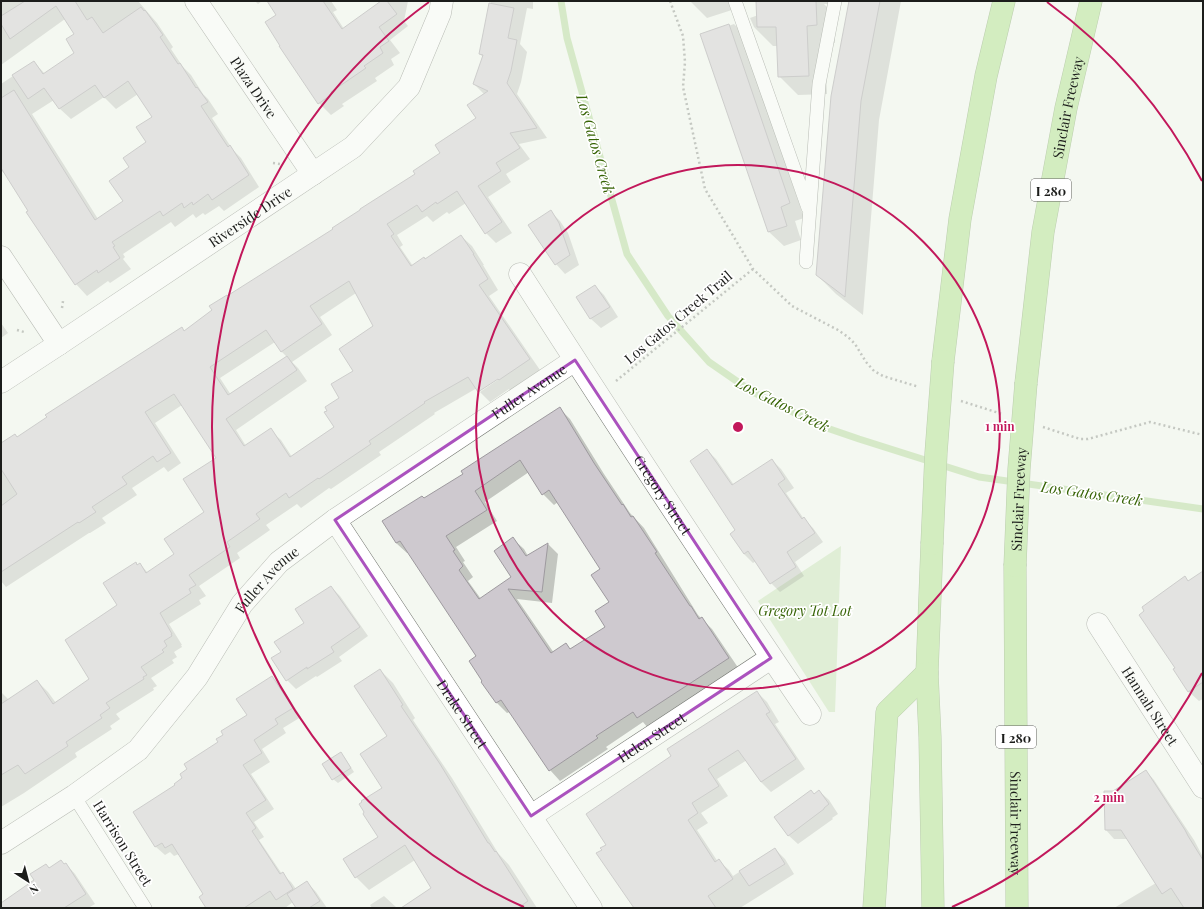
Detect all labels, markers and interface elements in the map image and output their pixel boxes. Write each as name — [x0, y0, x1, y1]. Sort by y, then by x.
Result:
street label: Plaza Drive — [227, 53, 282, 122]
street label: Sinclair Freeway — [1047, 54, 1087, 160]
water label: Los Gatos Creek — [572, 91, 620, 196]
road number: I 280 — [1031, 179, 1071, 201]
street label: Riverside Drive — [204, 181, 295, 251]
street label: Los Gatos Creek Trail — [620, 266, 736, 368]
street label: Fuller Avenue — [488, 359, 570, 423]
water label: Los Gatos Creek — [732, 371, 834, 436]
text: 1 min — [985, 418, 1015, 434]
centre of rings — [731, 420, 745, 434]
street label: Sinclair Freeway — [1006, 446, 1030, 551]
street label: Gregory Street — [630, 451, 697, 539]
water label: Los Gatos Creek — [1039, 476, 1144, 510]
street label: Fuller Avenue — [230, 541, 302, 616]
park label: Gregory Tot Lot — [758, 601, 853, 620]
street label: Hannah Street — [1118, 662, 1184, 750]
street label: Drake Street — [433, 675, 493, 753]
street label: Helen Street — [614, 707, 690, 766]
road number: I 280 — [996, 726, 1036, 748]
street label: Sinclair Freeway — [1007, 771, 1026, 875]
text: 2 min — [1094, 789, 1125, 805]
street label: Harrison Street — [89, 797, 157, 890]
north arrow — [8, 861, 48, 901]
text: N — [27, 881, 42, 898]

